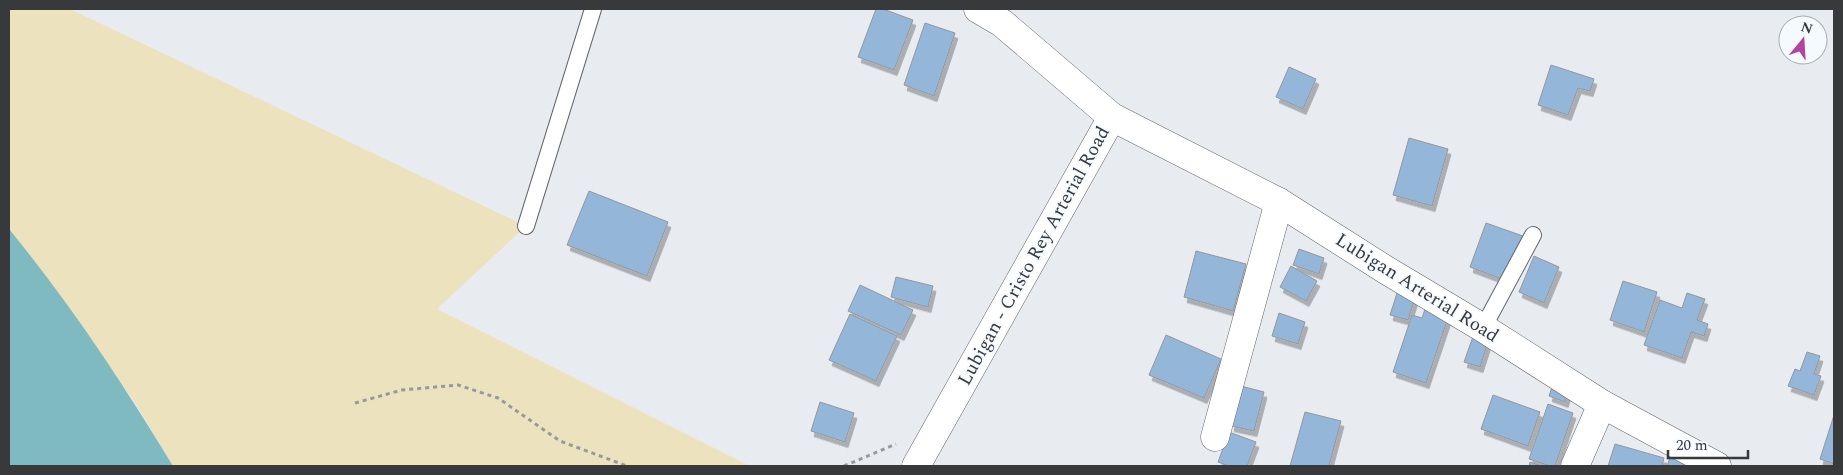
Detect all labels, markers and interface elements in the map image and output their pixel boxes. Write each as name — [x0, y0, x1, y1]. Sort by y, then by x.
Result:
north arrow — [1778, 15, 1828, 65]
text: N — [1798, 16, 1816, 40]
street label: Lubigan - Cristo Rey Arterial Road — [950, 121, 1118, 391]
street label: Lubigan Arterial Road — [1330, 226, 1504, 350]
scale bar — [1668, 428, 1748, 460]
text: 20 m — [1676, 434, 1708, 457]

